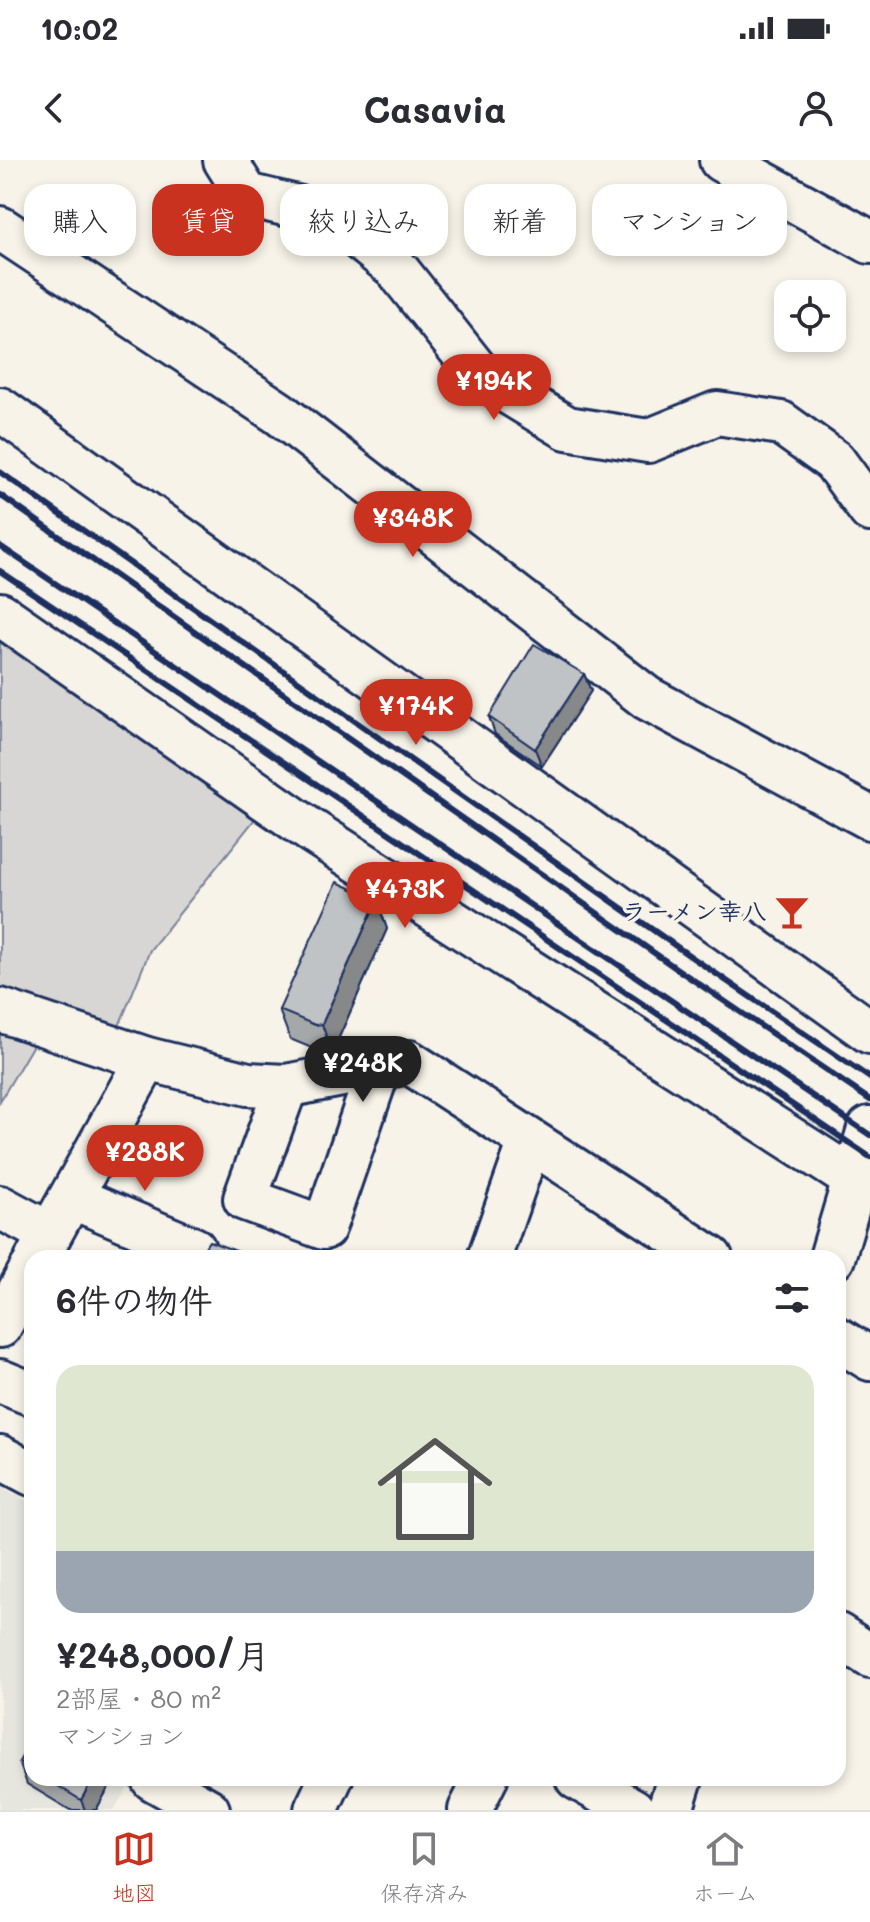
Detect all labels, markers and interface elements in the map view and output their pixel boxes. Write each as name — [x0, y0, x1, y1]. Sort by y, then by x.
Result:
text: 10:02 — [40, 8, 118, 48]
text: Casavia — [364, 85, 506, 132]
icon: back — [32, 86, 76, 130]
icon: person — [794, 86, 838, 130]
chip: 購入 — [24, 184, 136, 256]
chip: 賃貸 — [152, 184, 264, 256]
chip: 絞り込み — [280, 184, 448, 256]
chip: 新着 — [464, 184, 576, 256]
chip: マンション — [592, 184, 787, 256]
map controls — [774, 280, 846, 352]
button: locate — [774, 280, 846, 352]
pin: ¥194K — [438, 354, 550, 422]
text: ¥194K — [455, 363, 533, 397]
pin: ¥348K — [357, 491, 469, 559]
text: ¥348K — [372, 500, 454, 534]
pin: ¥174K — [360, 679, 472, 747]
text: ¥174K — [378, 688, 454, 722]
pin: ¥473K — [349, 862, 461, 930]
text: ¥473K — [365, 871, 445, 905]
bar icon: ラーメン幸八 — [773, 893, 811, 931]
place label: ラーメン幸八 — [622, 895, 766, 926]
pin: ¥248K — [307, 1036, 419, 1104]
text: ¥248K — [322, 1045, 404, 1079]
pin: ¥288K — [89, 1125, 201, 1193]
text: ¥288K — [105, 1134, 185, 1168]
icon: filters — [770, 1276, 814, 1320]
text: 6件の物件 — [56, 1277, 213, 1322]
icon: home — [363, 1417, 507, 1561]
text: ¥248,000/月 — [56, 1632, 270, 1677]
text: 2部屋 · 80 m² — [56, 1681, 221, 1715]
text: マンション — [56, 1718, 185, 1752]
tab: 地図 — [112, 1827, 156, 1907]
tab: 保存済み — [380, 1827, 468, 1907]
tab: ホーム — [693, 1827, 758, 1907]

